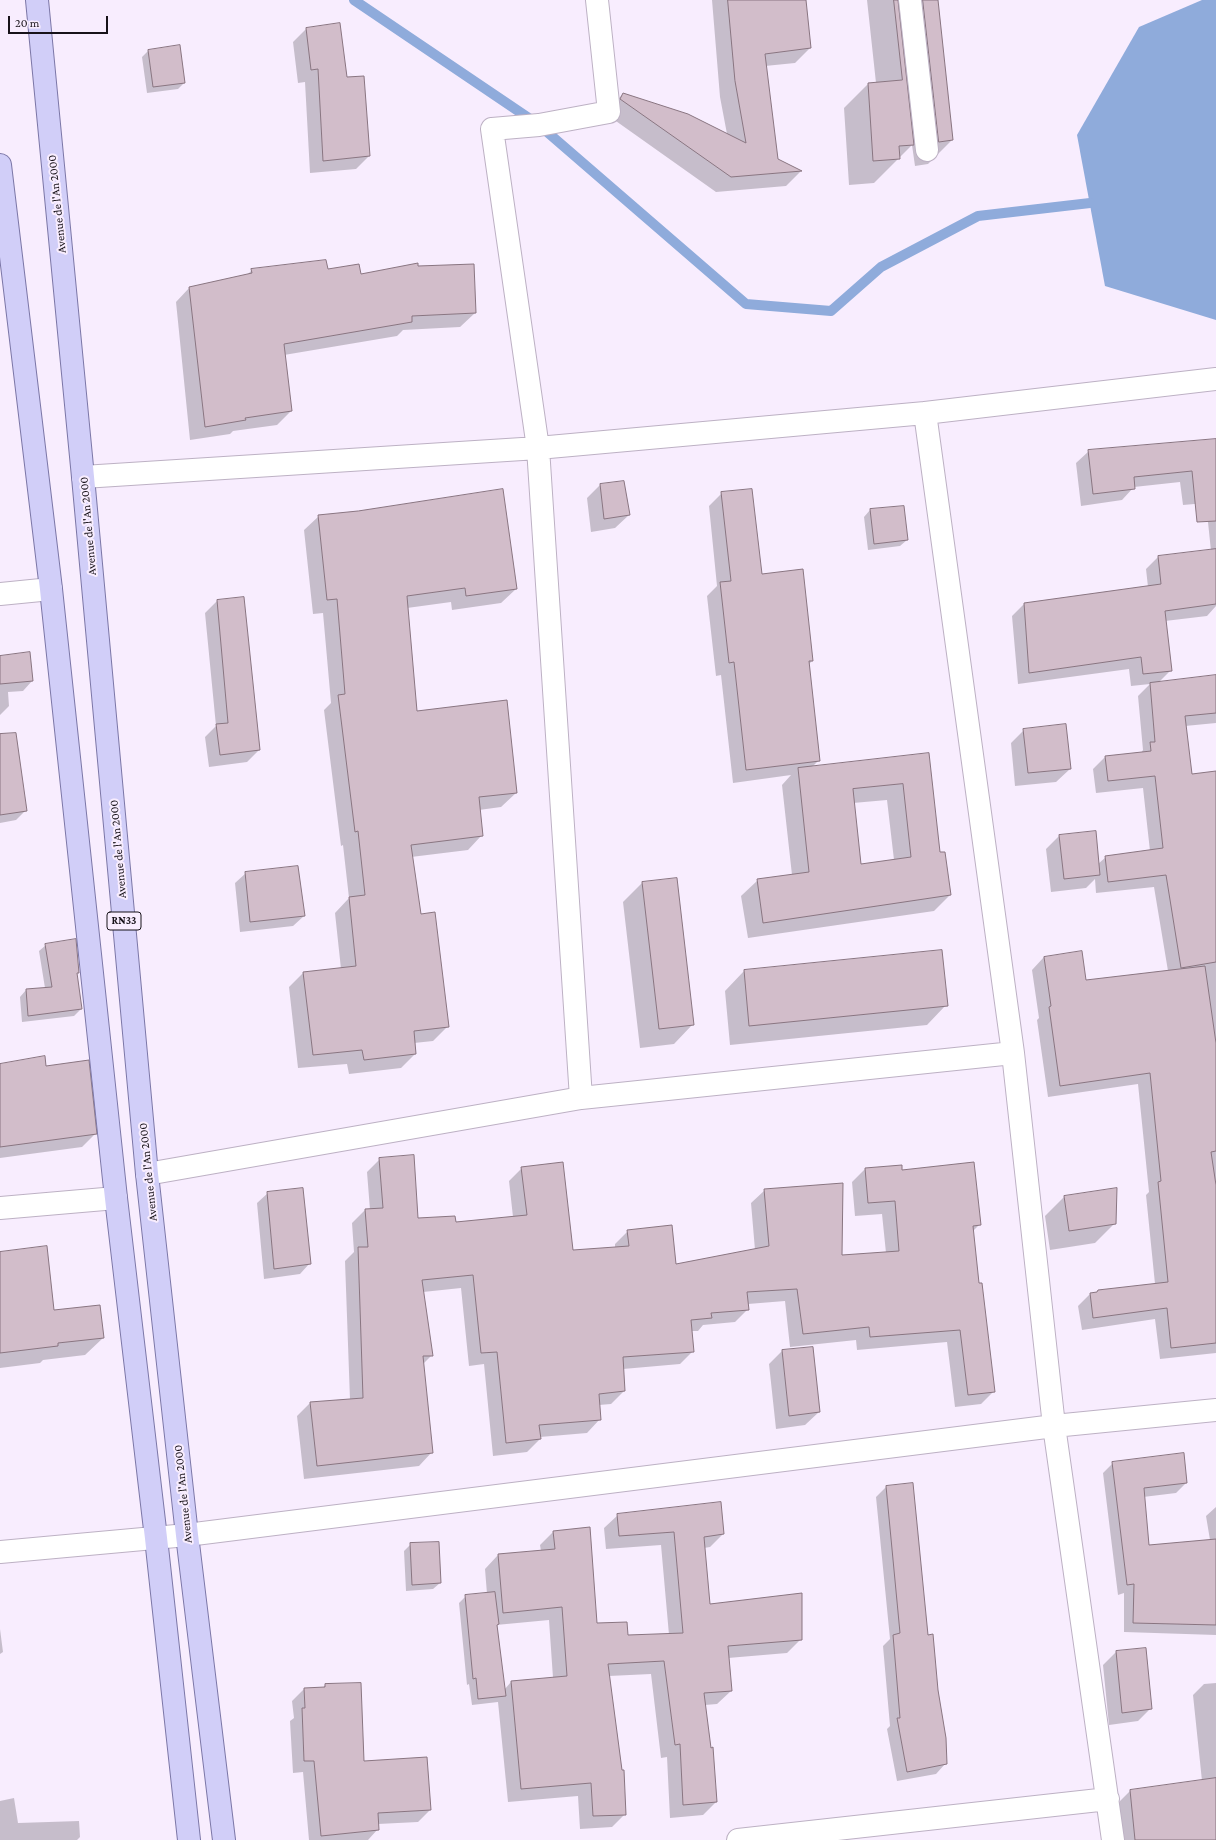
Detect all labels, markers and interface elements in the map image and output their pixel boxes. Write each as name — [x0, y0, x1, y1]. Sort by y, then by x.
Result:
scale bar — [10, 8, 110, 34]
text: 20 m — [15, 16, 39, 30]
street label: Avenue de l'An 2000 — [45, 154, 69, 254]
street label: Avenue de l'An 2000 — [77, 476, 99, 576]
street label: Avenue de l'An 2000 — [107, 799, 129, 899]
road number: RN33 — [107, 912, 141, 930]
street label: Avenue de l'An 2000 — [136, 1122, 160, 1222]
street label: Avenue de l'An 2000 — [171, 1444, 195, 1544]

